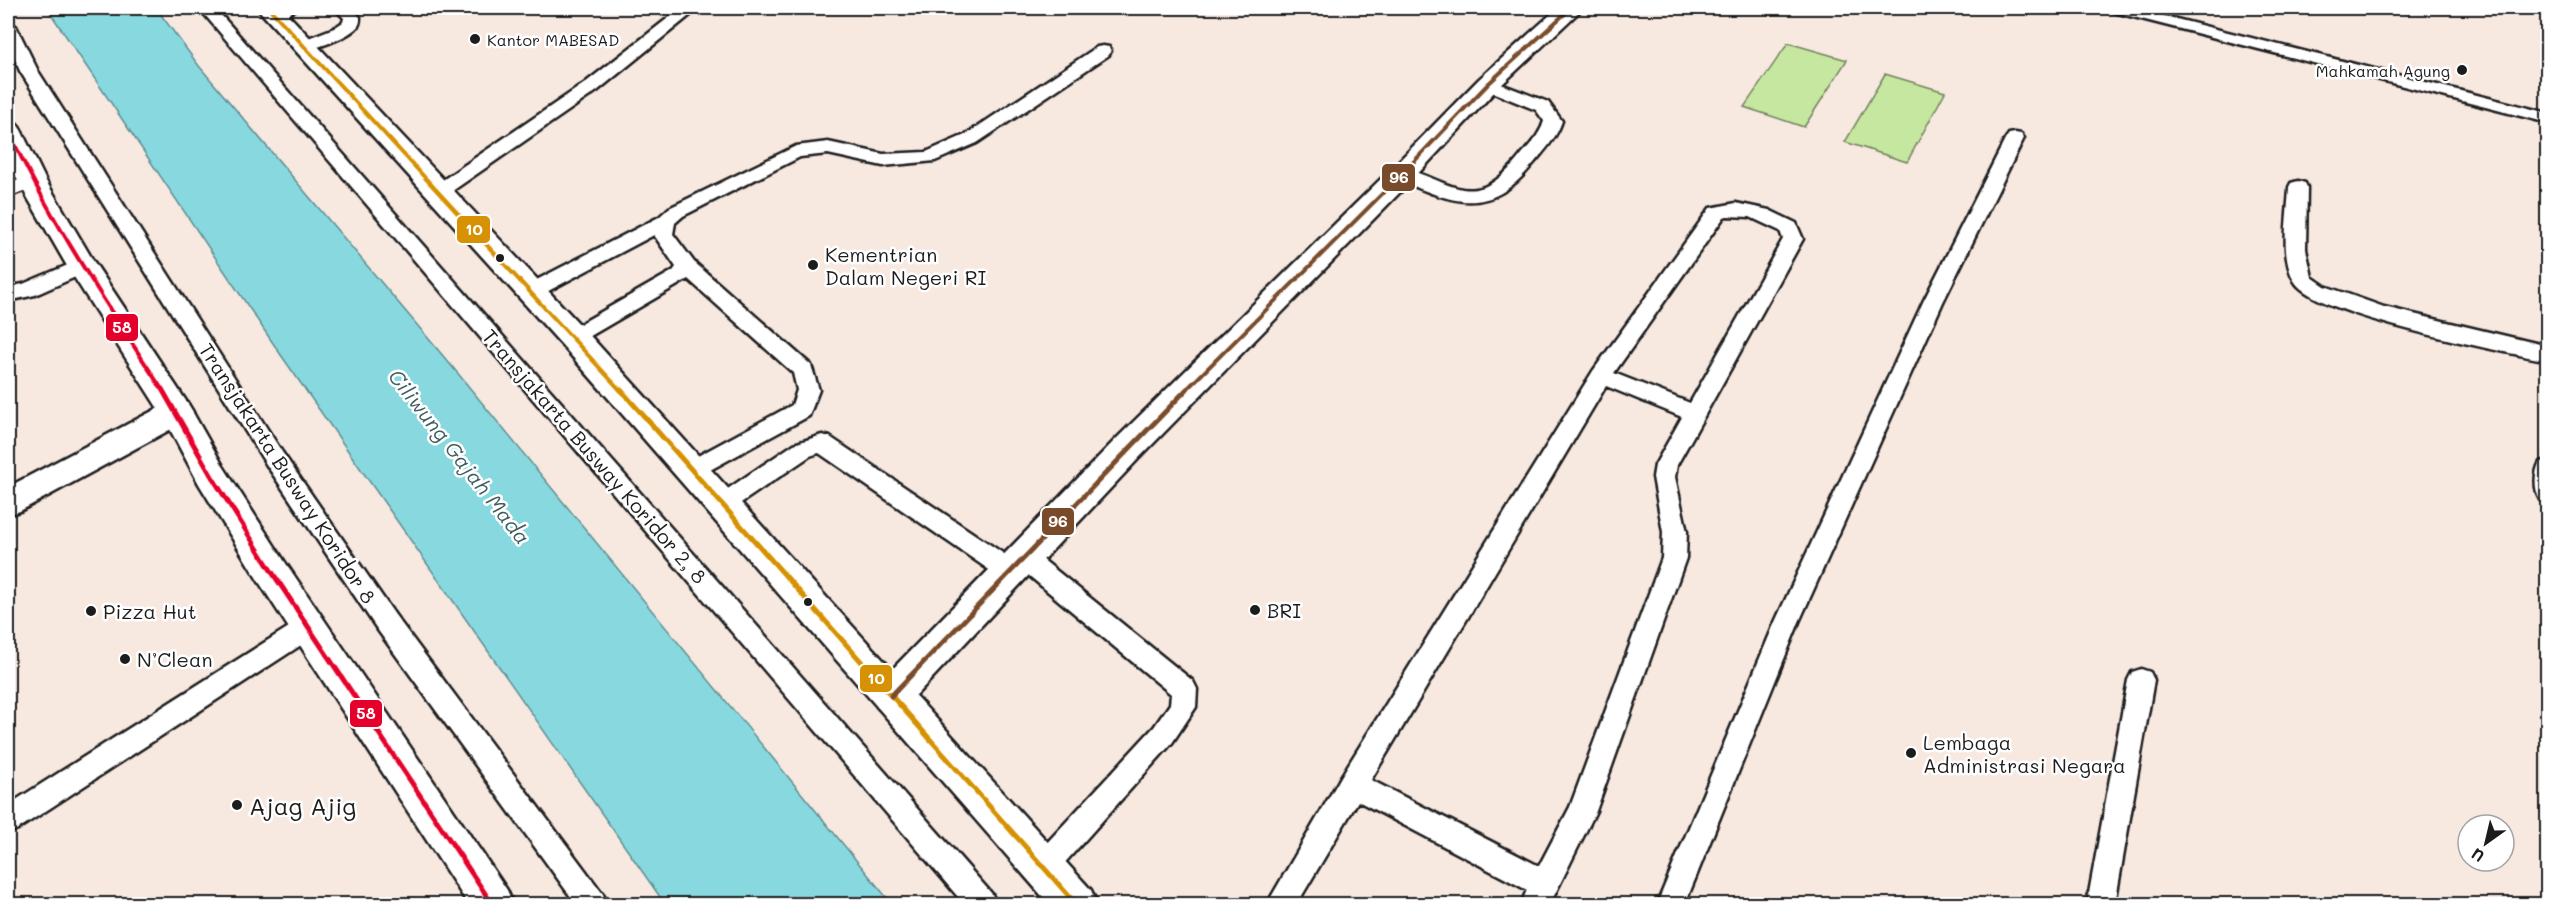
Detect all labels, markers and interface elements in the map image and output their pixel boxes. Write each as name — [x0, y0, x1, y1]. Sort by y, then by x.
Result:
place label: Kantor MABESAD — [487, 29, 619, 50]
marker: Kantor MABESAD — [468, 32, 482, 46]
place label: Mahkamah Agung — [2316, 60, 2450, 81]
marker: Mahkamah Agung — [2455, 63, 2469, 77]
line badge: 96 — [1381, 163, 1416, 192]
text: 96 — [1389, 166, 1409, 187]
line badge: 10 — [456, 215, 491, 244]
text: 10 — [465, 218, 483, 239]
place label: Kementrian Dalam Negeri RI — [825, 241, 987, 290]
unlabelled marker — [494, 252, 506, 264]
marker: Kementrian Dalam Negeri RI — [806, 258, 820, 272]
line badge: 58 — [105, 313, 139, 342]
text: 58 — [112, 316, 132, 337]
street label: Transjakarta Busway Koridor 2, 8 — [477, 323, 713, 589]
street label: Transjakarta Busway Koridor 8 — [194, 338, 382, 608]
water label: Ciliwung Gajah Mada — [383, 363, 537, 549]
line badge: 96 — [1041, 507, 1075, 536]
text: 96 — [1048, 510, 1068, 531]
unlabelled marker — [802, 596, 814, 608]
place label: BRI — [1267, 597, 1301, 623]
place label: Pizza Hut — [103, 598, 196, 624]
marker: BRI — [1248, 603, 1262, 617]
marker: Pizza Hut — [84, 604, 98, 618]
place label: N’Clean — [137, 646, 212, 672]
marker: N’Clean — [118, 652, 132, 666]
line badge: 10 — [859, 664, 893, 693]
text: 10 — [867, 667, 885, 688]
line badge: 58 — [349, 699, 383, 728]
text: 58 — [356, 702, 376, 723]
place label: Lembaga Administrasi Negara — [1923, 729, 2126, 778]
marker: Lembaga Administrasi Negara — [1904, 746, 1918, 760]
place label: Ajag Ajig — [249, 790, 356, 821]
marker: Ajag Ajig — [230, 798, 244, 812]
north arrow — [2456, 813, 2516, 873]
text: U — [2467, 844, 2488, 868]

